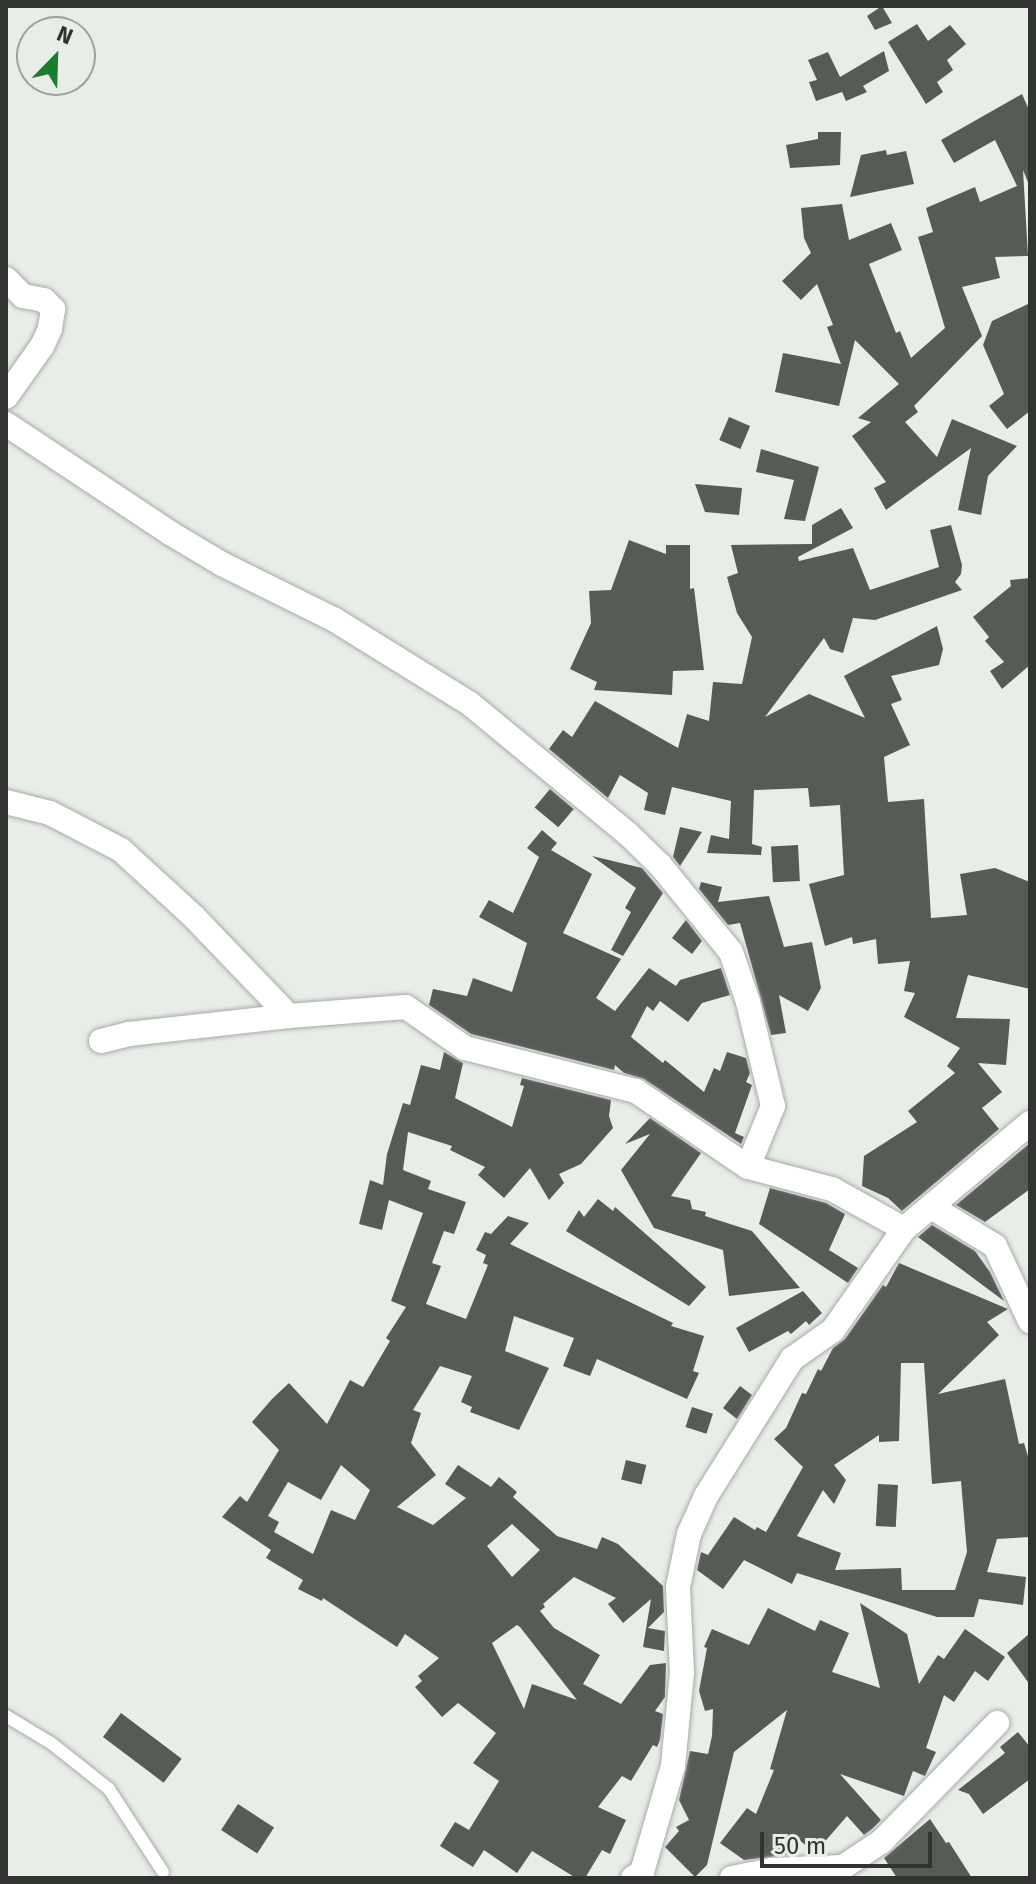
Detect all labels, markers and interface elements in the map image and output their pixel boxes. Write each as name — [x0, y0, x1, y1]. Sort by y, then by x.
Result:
north arrow — [16, 16, 96, 96]
text: N — [53, 20, 77, 51]
scale bar — [764, 1816, 936, 1866]
text: 50 m — [774, 1832, 826, 1860]

